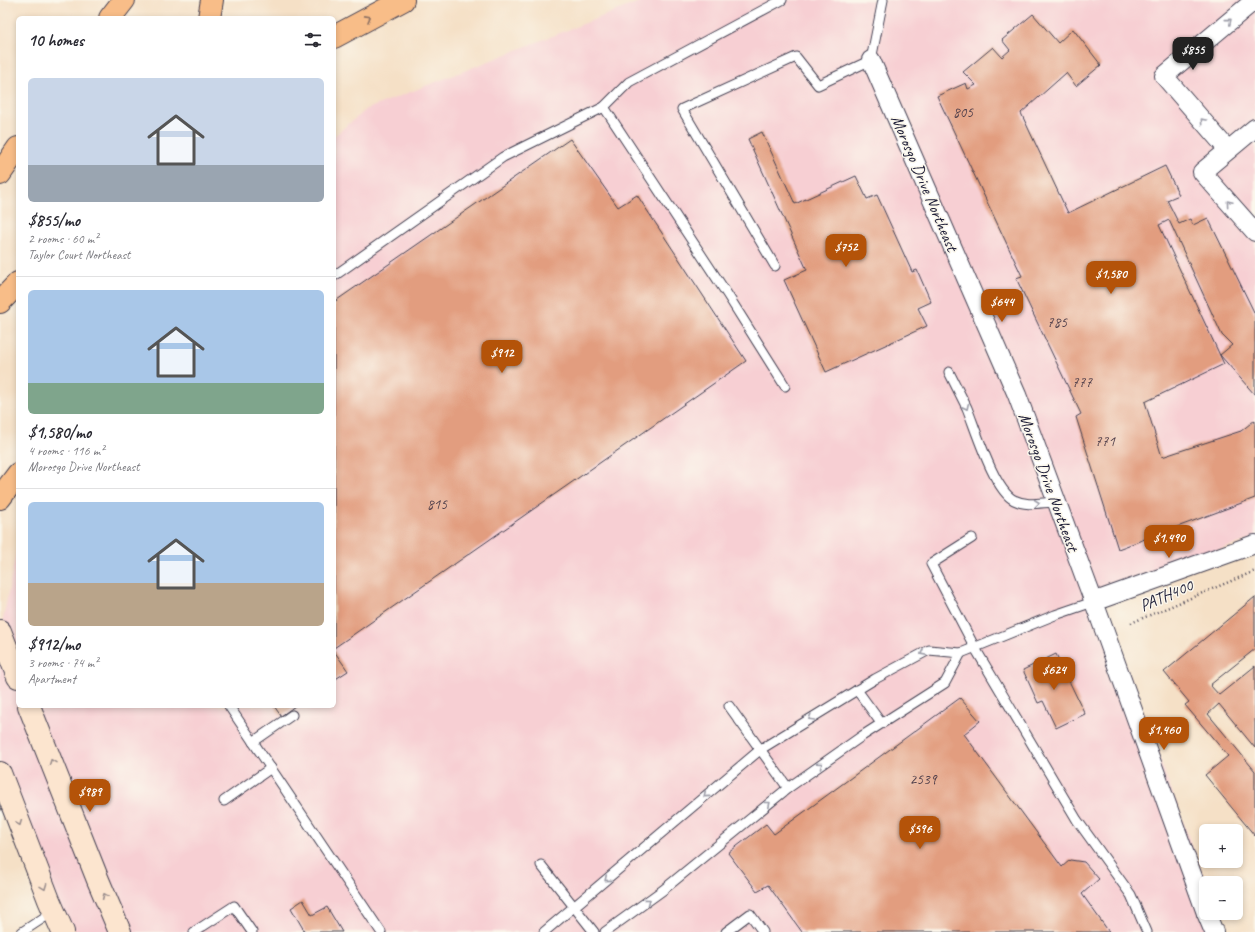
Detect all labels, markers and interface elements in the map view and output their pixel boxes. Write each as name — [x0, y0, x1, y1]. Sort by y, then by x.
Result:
one-way arrow — [364, 16, 371, 23]
one-way arrow — [1225, 19, 1232, 26]
icon: filters — [302, 29, 324, 51]
text: 10 homes — [28, 30, 84, 51]
pin: $855 — [1169, 37, 1217, 71]
text: $855 — [1182, 42, 1204, 58]
house number: 805 — [953, 103, 974, 122]
icon: home — [140, 104, 212, 176]
street label: Morosgo Drive Northeast — [886, 112, 964, 257]
one-way arrow — [1201, 118, 1208, 125]
one-way arrow — [1227, 200, 1234, 207]
text: $855/mo — [28, 210, 80, 231]
text: 2 rooms · 60 m² — [28, 231, 98, 247]
pin: $752 — [822, 234, 870, 268]
text: $752 — [834, 239, 858, 255]
text: Taylor Court Northeast — [28, 247, 130, 263]
pin: $1,580 — [1078, 261, 1144, 295]
text: $1,580 — [1095, 266, 1127, 282]
pin: $644 — [978, 289, 1026, 323]
text: $644 — [990, 294, 1014, 310]
house number: 785 — [1047, 313, 1068, 332]
icon: home — [140, 316, 212, 388]
pin: $912 — [478, 340, 526, 374]
text: $912 — [490, 345, 514, 361]
house number: 777 — [1072, 373, 1093, 392]
one-way arrow — [961, 403, 969, 410]
street label: Morosgo Drive Northeast — [1014, 410, 1084, 556]
text: $1,580/mo — [28, 422, 91, 443]
house number: 771 — [1095, 432, 1116, 451]
text: 4 rooms · 116 m² — [28, 443, 104, 459]
text: Morosgo Drive Northeast — [28, 459, 140, 475]
house number: 815 — [427, 495, 448, 514]
one-way arrow — [1034, 499, 1040, 508]
pin: $1,490 — [1136, 525, 1202, 559]
icon: home — [140, 528, 212, 600]
text: $1,490 — [1153, 530, 1185, 546]
street label: PATH400 — [1136, 574, 1197, 616]
text: $912/mo — [28, 634, 80, 655]
one-way arrow — [920, 648, 927, 656]
text: 3 rooms · 74 m² — [28, 655, 98, 671]
pin: $624 — [1030, 657, 1078, 691]
text: $624 — [1042, 662, 1066, 678]
text: Apartment — [28, 671, 76, 687]
one-way arrow — [808, 714, 815, 721]
pin: $1,460 — [1131, 717, 1197, 751]
text: $1,460 — [1148, 722, 1180, 738]
one-way arrow — [48, 759, 56, 766]
one-way arrow — [816, 762, 823, 770]
house number: 2539 — [909, 770, 938, 789]
pin: $989 — [66, 779, 114, 813]
text: $989 — [78, 784, 102, 800]
one-way arrow — [704, 790, 711, 797]
one-way arrow — [763, 802, 770, 809]
pin: $596 — [896, 816, 944, 850]
one-way arrow — [15, 819, 23, 826]
text: $596 — [908, 821, 932, 837]
map controls — [1199, 824, 1243, 920]
button: + — [1199, 824, 1243, 868]
one-way arrow — [604, 874, 612, 881]
button: − — [1199, 876, 1243, 920]
one-way arrow — [40, 883, 48, 890]
one-way arrow — [102, 893, 110, 901]
one-way arrow — [643, 899, 650, 906]

